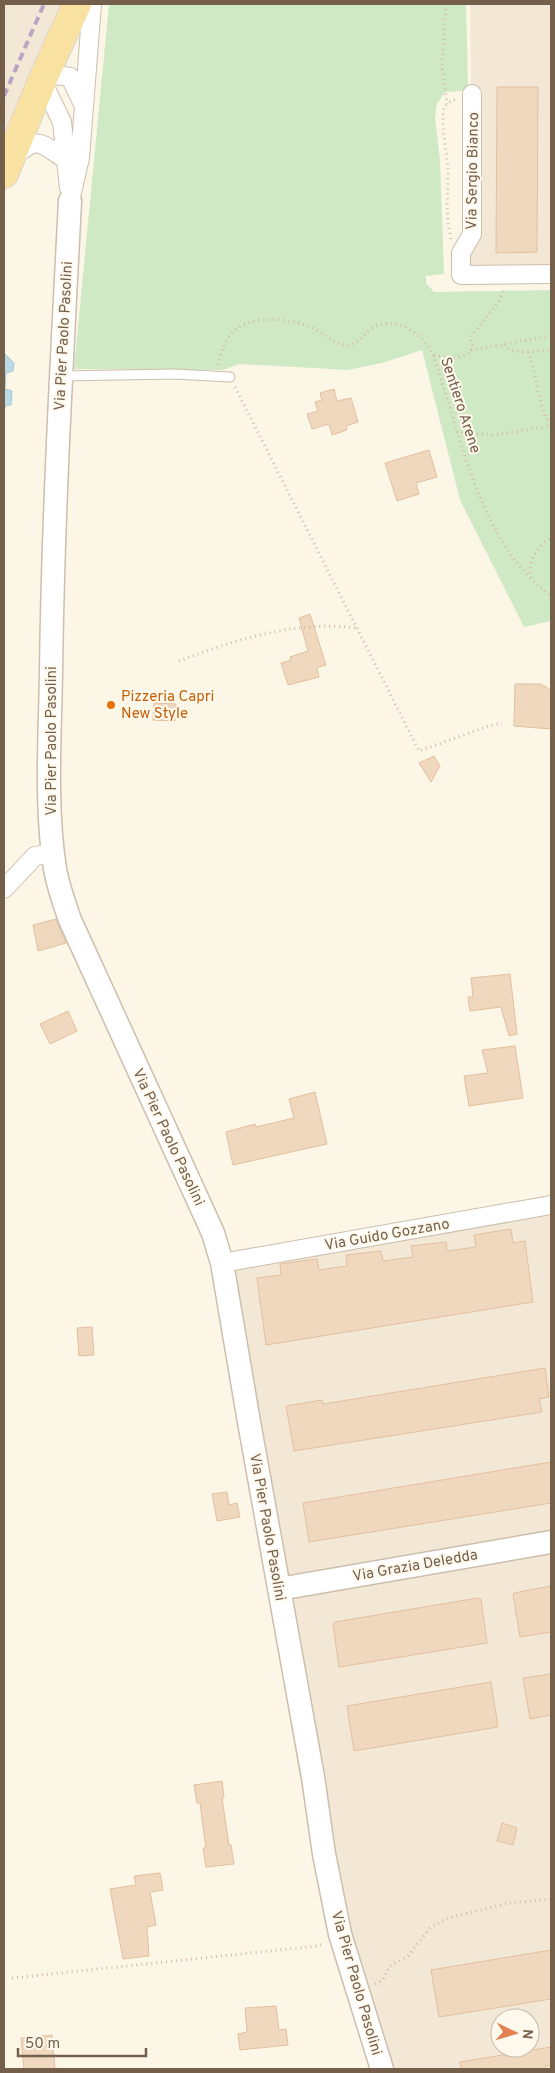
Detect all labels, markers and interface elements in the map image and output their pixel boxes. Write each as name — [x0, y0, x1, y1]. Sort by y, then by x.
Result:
street label: Via Sergio Bianco — [463, 112, 484, 230]
street label: Via Pier Paolo Pasolini — [51, 261, 78, 411]
street label: Sentiero Arene — [435, 355, 484, 456]
street label: Via Pier Paolo Pasolini — [43, 666, 62, 816]
place label: Pizzeria Capri New Style — [121, 688, 214, 724]
marker: Pizzeria Capri New Style — [105, 699, 117, 711]
street label: Via Pier Paolo Pasolini — [127, 1066, 208, 1209]
street label: Via Guido Gozzano — [323, 1215, 451, 1256]
street label: Via Pier Paolo Pasolini — [244, 1452, 289, 1603]
street label: Via Grazia Deledda — [351, 1546, 479, 1587]
street label: Via Pier Paolo Pasolini — [326, 1909, 385, 2058]
north arrow — [490, 2008, 540, 2058]
scale bar — [18, 2026, 145, 2058]
text: N — [518, 2028, 535, 2040]
text: 50 m — [25, 2035, 60, 2054]

